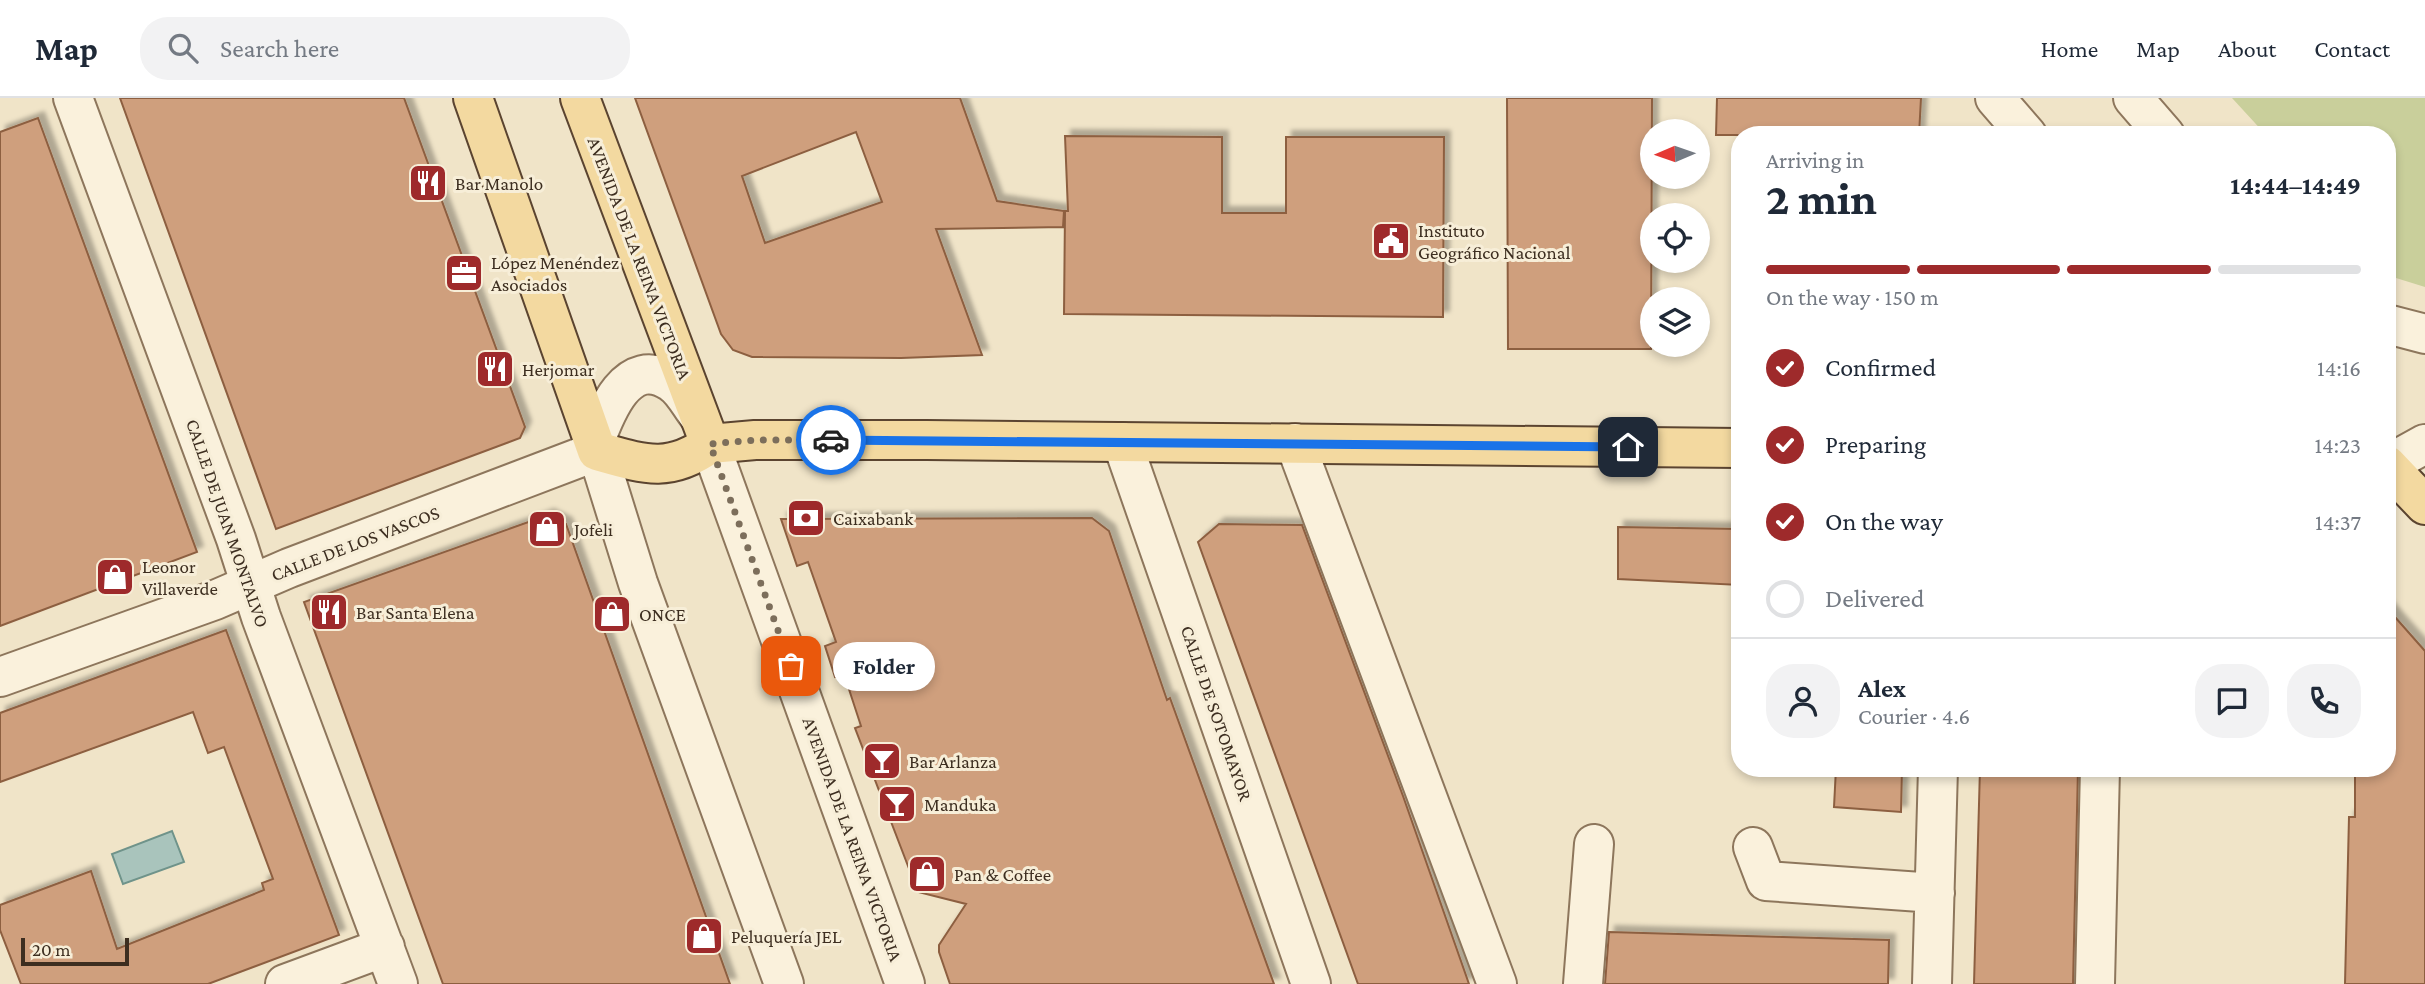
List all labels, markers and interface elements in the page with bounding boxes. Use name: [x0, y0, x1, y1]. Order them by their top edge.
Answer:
search box: [140, 17, 630, 80]
icon: search: [164, 29, 202, 67]
text: Map: [35, 30, 98, 67]
text: Search here: [220, 34, 339, 63]
text: Home: [2041, 35, 2098, 62]
text: Map: [2136, 35, 2180, 62]
text: About: [2218, 35, 2276, 62]
text: Contact: [2314, 35, 2390, 62]
north arrow: [1640, 119, 1710, 189]
map controls: [1640, 119, 1710, 357]
street label: AVENIDA DE LA REINA VICTORIA: [583, 134, 696, 383]
text: Arriving in: [1766, 147, 1864, 173]
restaurant icon: Bar Manolo: [407, 162, 449, 204]
text: 14:44–14:49: [2230, 171, 2361, 200]
place label: Bar Manolo: [455, 173, 543, 194]
text: 2 min: [1766, 173, 1877, 224]
button: locate: [1640, 203, 1710, 273]
public building icon: Instituto Geográfico Nacional: [1370, 220, 1412, 262]
place label: Instituto Geográfico Nacional: [1418, 220, 1571, 263]
office icon: López Menéndez Asociados: [443, 252, 485, 294]
place label: López Menéndez Asociados: [491, 252, 619, 295]
text: On the way · 150 m: [1766, 284, 1939, 310]
button: layers: [1640, 287, 1710, 357]
restaurant icon: Herjomar: [474, 348, 516, 390]
icon: check: [1766, 349, 1804, 387]
text: Confirmed: [1825, 353, 1936, 382]
text: 14:16: [2317, 355, 2361, 381]
place label: Herjomar: [522, 359, 595, 381]
courier: [796, 405, 866, 475]
street label: CALLE DE JUAN MONTALVO: [182, 416, 273, 630]
pin: [1598, 417, 1658, 477]
icon: car: [812, 421, 850, 459]
icon: check: [1766, 426, 1804, 464]
icon: home: [1609, 428, 1647, 466]
text: Preparing: [1825, 430, 1926, 459]
text: 14:23: [2314, 432, 2361, 458]
bank icon: Caixabank: [785, 497, 827, 539]
street label: CALLE DE LOS VASCOS: [268, 502, 442, 585]
icon: check: [1766, 503, 1804, 541]
text: On the way: [1825, 507, 1943, 536]
shop icon: Jofeli: [526, 508, 568, 550]
place label: Caixabank: [833, 508, 914, 529]
text: 14:37: [2315, 509, 2361, 535]
place label: Jofeli: [572, 519, 613, 540]
shop icon: Leonor Villaverde: [94, 556, 136, 598]
place label: Leonor Villaverde: [142, 556, 218, 599]
text: Delivered: [1825, 584, 1924, 613]
restaurant icon: Bar Santa Elena: [308, 591, 350, 633]
shop icon: ONCE: [591, 593, 633, 635]
place label: Bar Santa Elena: [356, 602, 475, 623]
place label: ONCE: [639, 604, 686, 625]
street label: CALLE DE SOTOMAYOR: [1177, 623, 1257, 804]
pin: [761, 636, 821, 696]
callout: Folder: [833, 642, 934, 690]
icon: bag: [772, 647, 810, 685]
text: Folder: [853, 653, 915, 679]
button: person: [1766, 664, 1840, 738]
button: chat: [2195, 664, 2269, 738]
button: phone: [2287, 664, 2361, 738]
text: Alex: [1858, 674, 1906, 703]
text: Courier · 4.6: [1858, 703, 1970, 729]
street label: AVENIDA DE LA REINA VICTORIA: [798, 714, 907, 964]
bar icon: Bar Arlanza: [861, 740, 903, 782]
place label: Bar Arlanza: [909, 751, 997, 772]
bar icon: Manduka: [876, 783, 918, 825]
place label: Manduka: [924, 794, 997, 815]
shop icon: Pan & Coffee: [906, 853, 948, 895]
place label: Pan & Coffee: [954, 864, 1051, 885]
shop icon: Peluquería JEL: [683, 915, 725, 957]
place label: Peluquería JEL: [731, 926, 842, 947]
scale bar: [21, 935, 130, 967]
text: 20 m: [32, 939, 71, 960]

